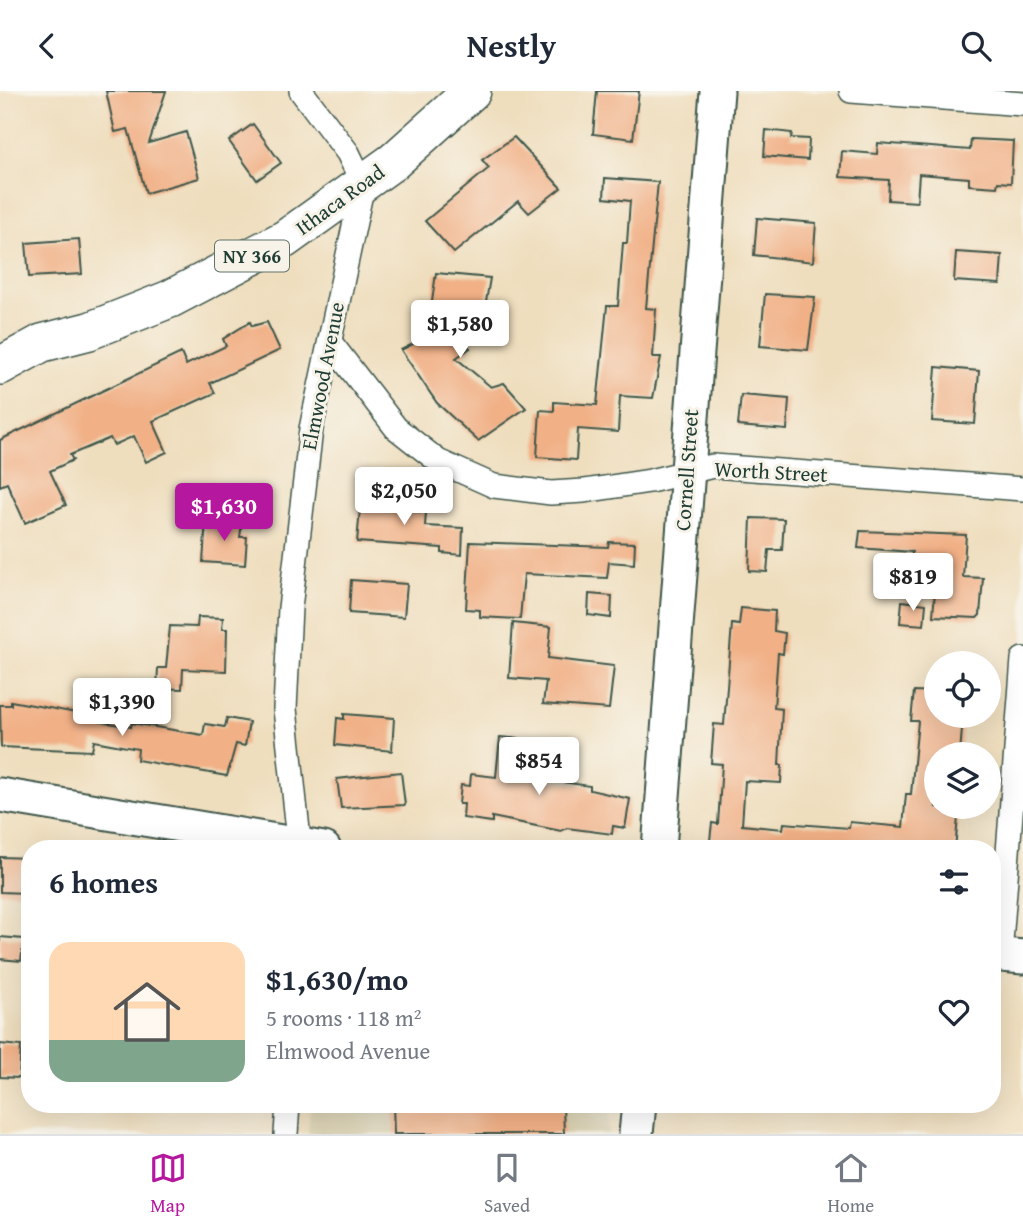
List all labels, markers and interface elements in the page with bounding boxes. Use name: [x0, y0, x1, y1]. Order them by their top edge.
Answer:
text: Nestly: [467, 22, 556, 69]
icon: back: [28, 27, 66, 65]
icon: search: [957, 27, 995, 65]
street label: Ithaca Road: [289, 156, 391, 243]
road number: NY 366: [215, 241, 289, 272]
street label: Elmwood Avenue: [293, 299, 352, 453]
pin: $1,580: [403, 301, 517, 360]
text: $1,580: [427, 306, 493, 339]
street label: Cornell Street: [667, 407, 706, 532]
street label: Worth Street: [714, 453, 829, 490]
pin: $2,050: [347, 467, 461, 527]
text: $2,050: [371, 473, 437, 506]
pin: $1,630: [167, 483, 281, 543]
text: $1,630: [191, 489, 257, 522]
pin: $819: [872, 553, 954, 613]
text: $819: [889, 559, 937, 592]
map controls: [924, 651, 1001, 819]
button: locate: [924, 651, 1001, 728]
pin: $1,390: [65, 679, 179, 738]
text: $1,390: [89, 684, 155, 717]
pin: $854: [498, 737, 580, 797]
button: layers: [924, 742, 1001, 819]
text: $854: [515, 743, 563, 776]
text: 6 homes: [49, 860, 158, 904]
icon: filters: [935, 863, 973, 901]
text: $1,630/mo: [266, 957, 408, 1001]
icon: home: [105, 970, 189, 1054]
icon: heart: [935, 993, 973, 1031]
text: 5 rooms · 118 m²: [266, 1001, 421, 1034]
text: Elmwood Avenue: [266, 1034, 430, 1067]
tab: Map: [149, 1149, 187, 1219]
tab: Saved: [484, 1149, 530, 1219]
tab: Home: [828, 1149, 874, 1219]

